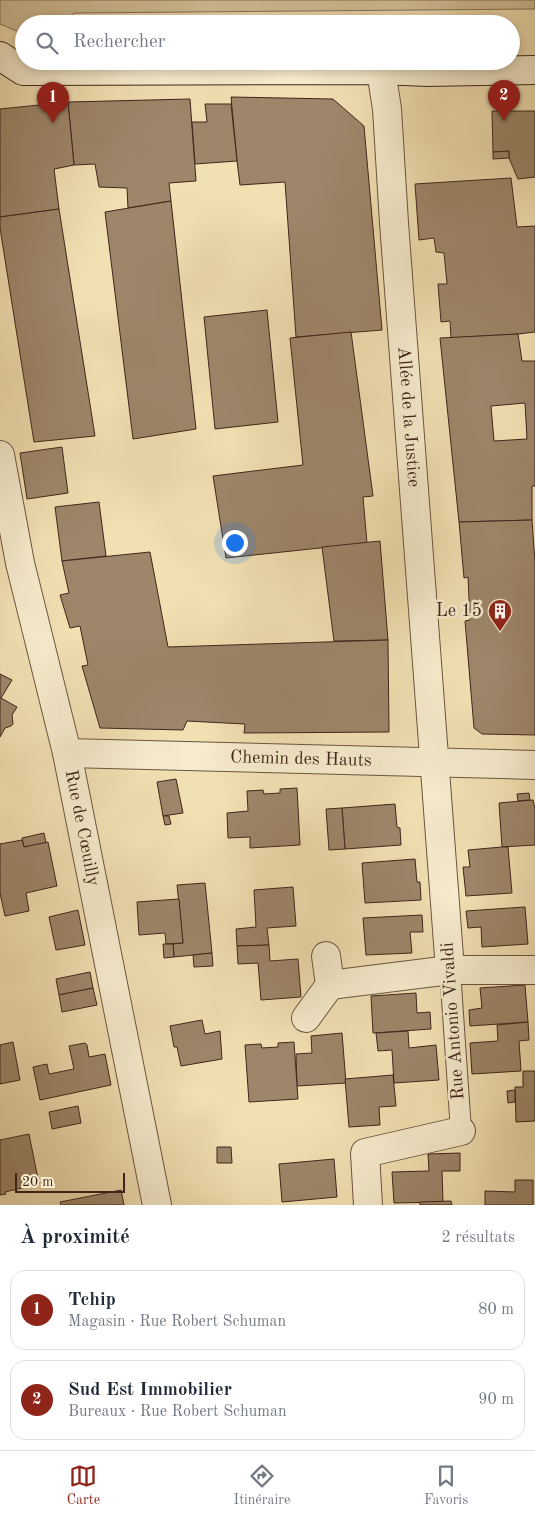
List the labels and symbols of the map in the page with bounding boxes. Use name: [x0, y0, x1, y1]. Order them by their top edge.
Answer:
pin: 2: [488, 80, 520, 121]
pin: 1: [37, 82, 69, 123]
street label: Allée de la Justice: [394, 346, 423, 488]
your location: [222, 530, 248, 556]
building icon: Le 15: [487, 598, 513, 632]
place label: Le 15: [436, 602, 482, 620]
street label: Chemin des Hauts: [230, 748, 372, 770]
street label: Rue de Cœuilly: [62, 768, 102, 888]
street label: Rue Antonio Vivaldi: [439, 941, 467, 1100]
scale bar: [15, 1170, 125, 1193]

